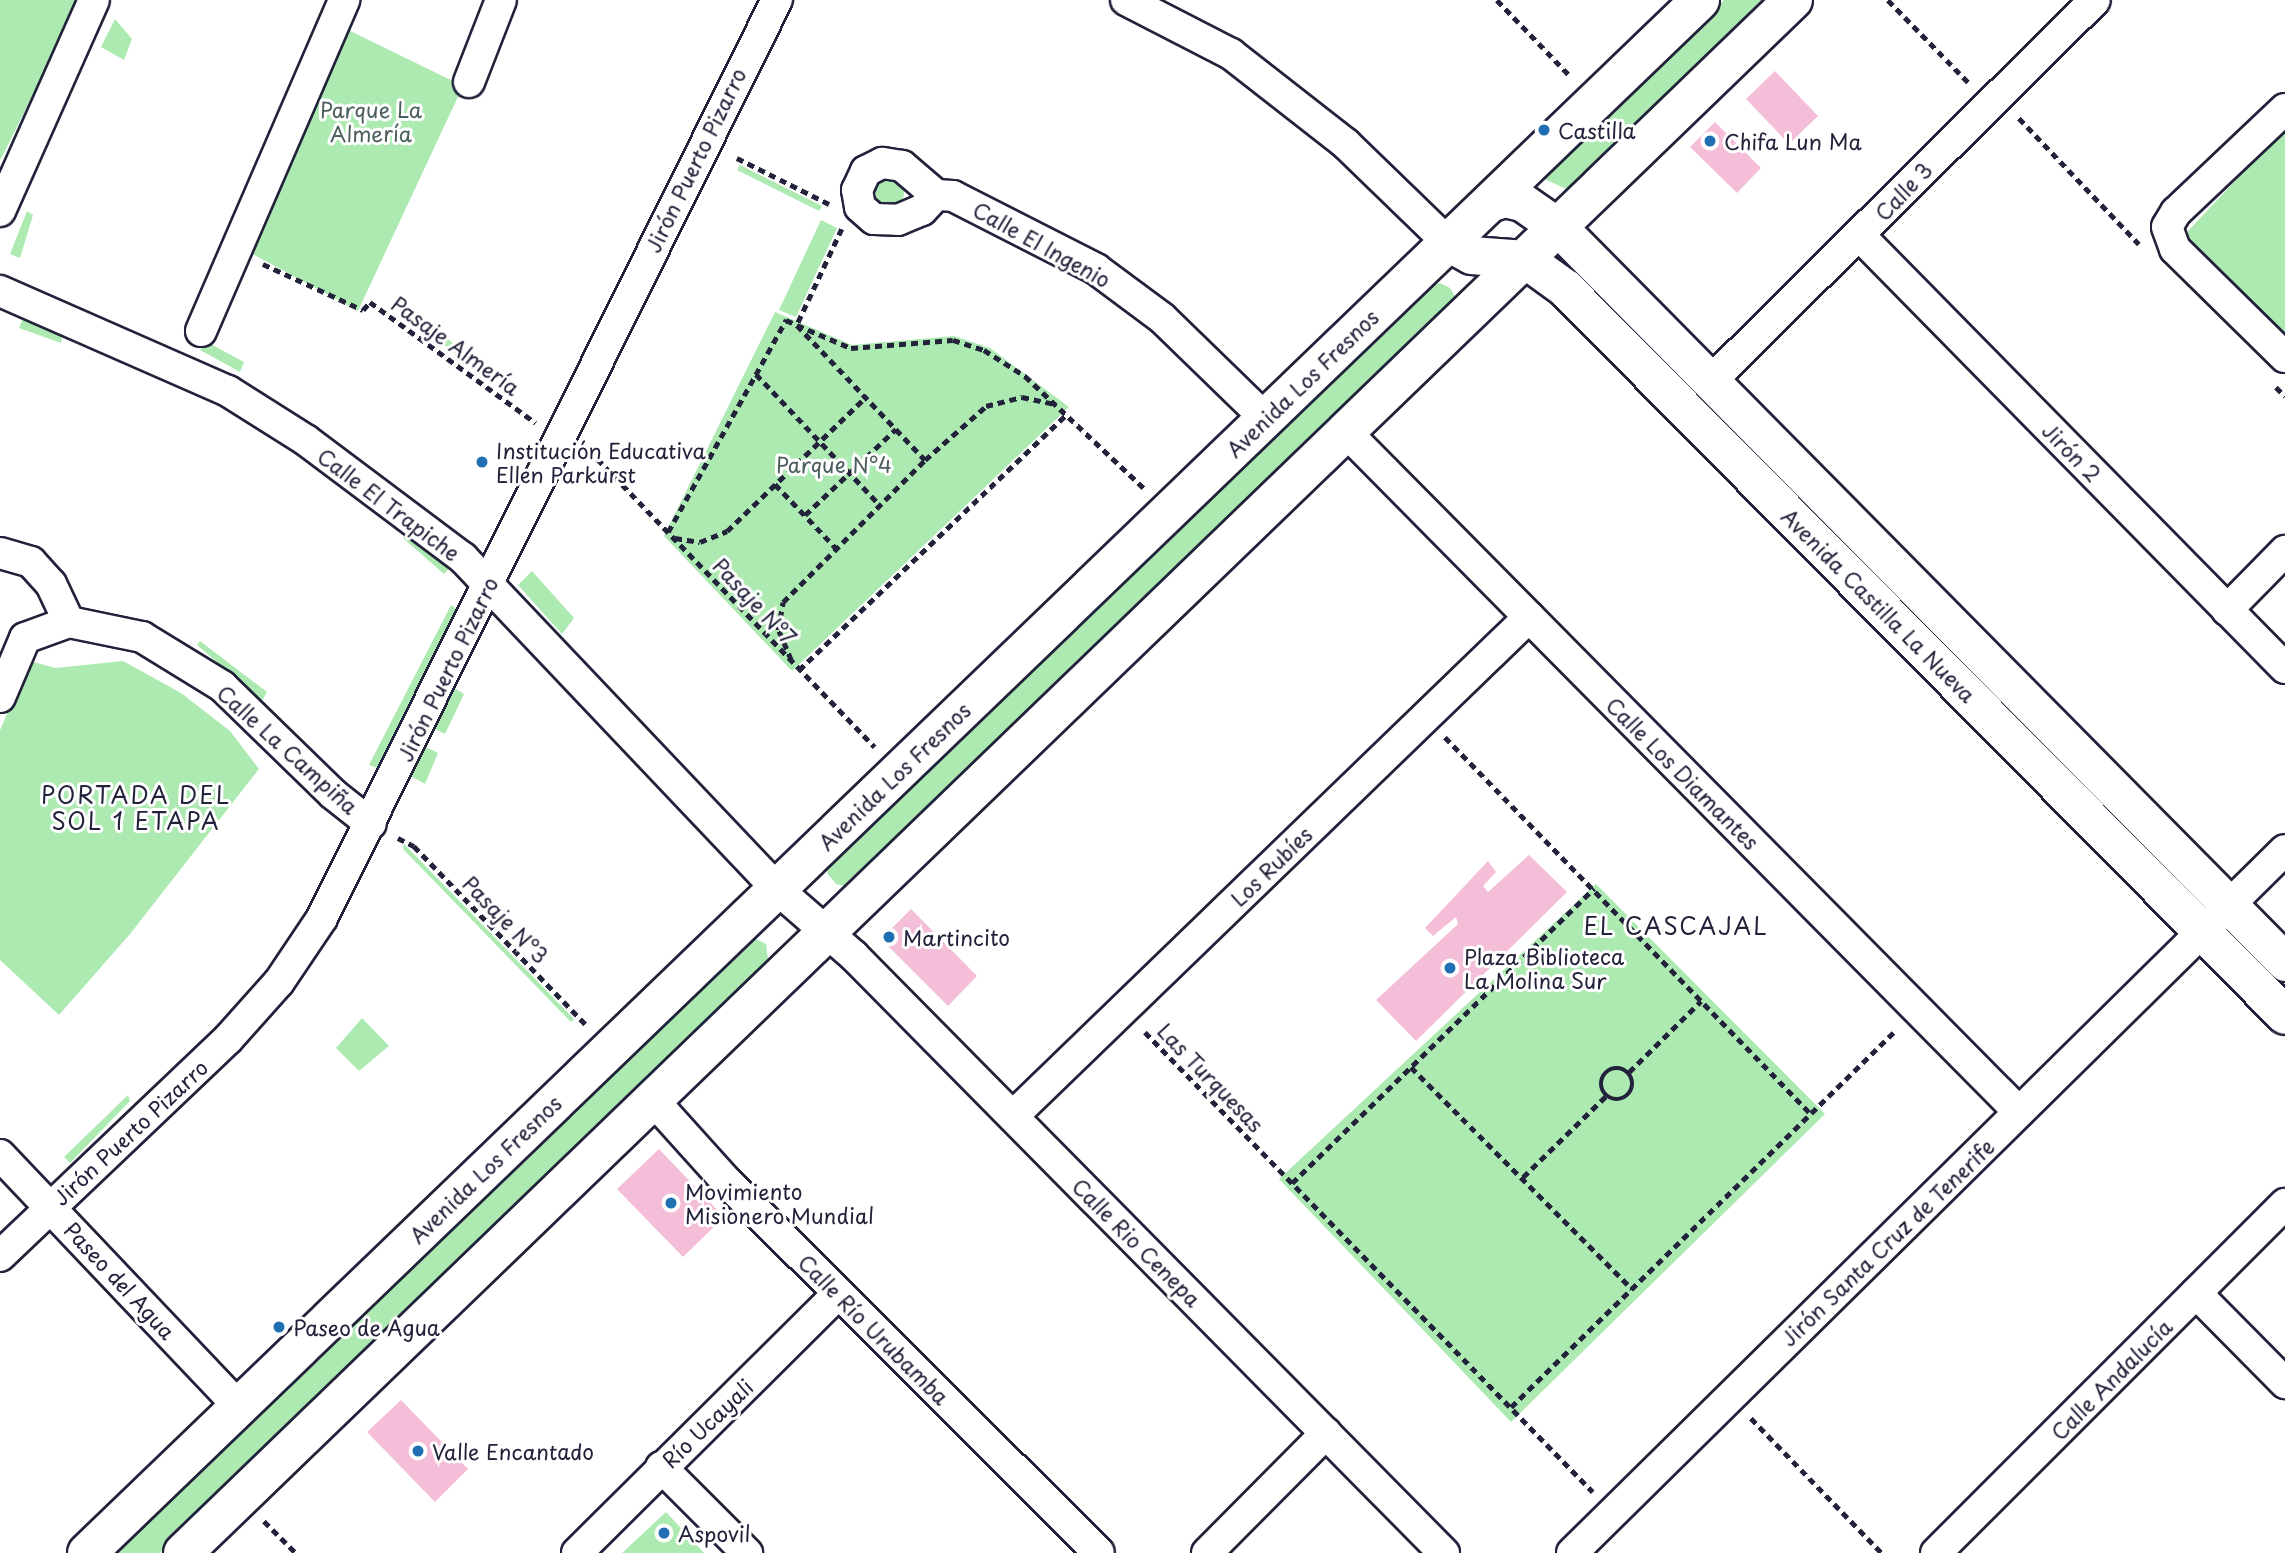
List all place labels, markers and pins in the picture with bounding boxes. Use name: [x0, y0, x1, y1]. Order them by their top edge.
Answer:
place label: Castilla: [1558, 117, 1636, 143]
marker: Castilla: [1536, 122, 1552, 138]
place label: Chifa Lun Ma: [1724, 128, 1862, 154]
marker: Chifa Lun Ma: [1702, 133, 1718, 149]
place label: Institución Educativa Ellen Parkurst: [496, 437, 706, 487]
marker: Institución Educativa Ellen Parkurst: [474, 454, 490, 470]
place label: Martincito: [903, 924, 1010, 950]
marker: Martincito: [881, 929, 897, 945]
place label: Plaza Biblioteca La Molina Sur: [1464, 943, 1624, 993]
marker: Plaza Biblioteca La Molina Sur: [1442, 960, 1458, 976]
place label: Movimiento Misionero Mundial: [685, 1178, 874, 1228]
marker: Movimiento Misionero Mundial: [663, 1195, 679, 1211]
place label: Paseo de Agua: [293, 1314, 440, 1340]
marker: Paseo de Agua: [271, 1319, 287, 1335]
place label: Valle Encantado: [432, 1438, 595, 1464]
marker: Valle Encantado: [410, 1443, 426, 1459]
place label: Aspovil: [678, 1520, 751, 1546]
marker: Aspovil: [656, 1525, 672, 1541]

